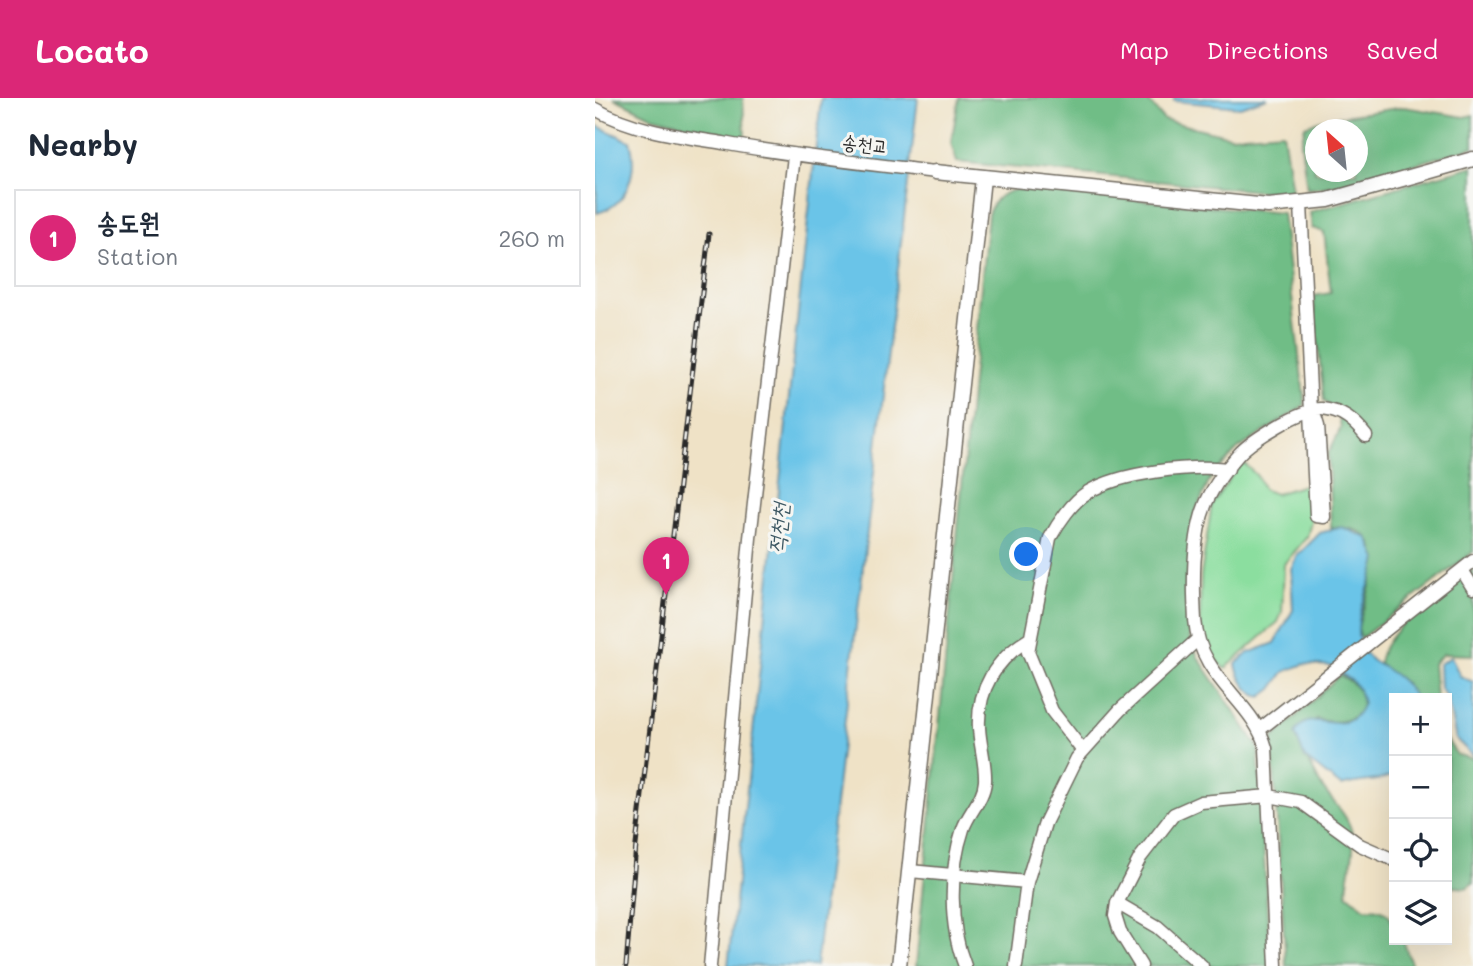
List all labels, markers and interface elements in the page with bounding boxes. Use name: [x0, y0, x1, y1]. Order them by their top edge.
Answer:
text: Locato: [35, 28, 149, 71]
text: Map: [1120, 34, 1169, 65]
text: Directions: [1207, 34, 1329, 65]
text: Saved: [1367, 34, 1438, 65]
north arrow: [1305, 119, 1368, 182]
text: Nearby: [28, 124, 138, 164]
street label: 송천교: [841, 129, 889, 158]
text: 송도원: [97, 205, 160, 239]
text: 1: [48, 223, 58, 253]
text: 260 m: [498, 223, 565, 253]
text: Station: [97, 241, 178, 271]
water label: 적천천: [762, 499, 793, 554]
pin: 1: [643, 537, 689, 595]
your location: [1009, 537, 1043, 571]
map controls: [1389, 693, 1452, 945]
button: +: [1389, 693, 1452, 756]
button: −: [1389, 756, 1452, 819]
button: locate: [1389, 819, 1452, 882]
button: layers: [1389, 882, 1452, 945]

